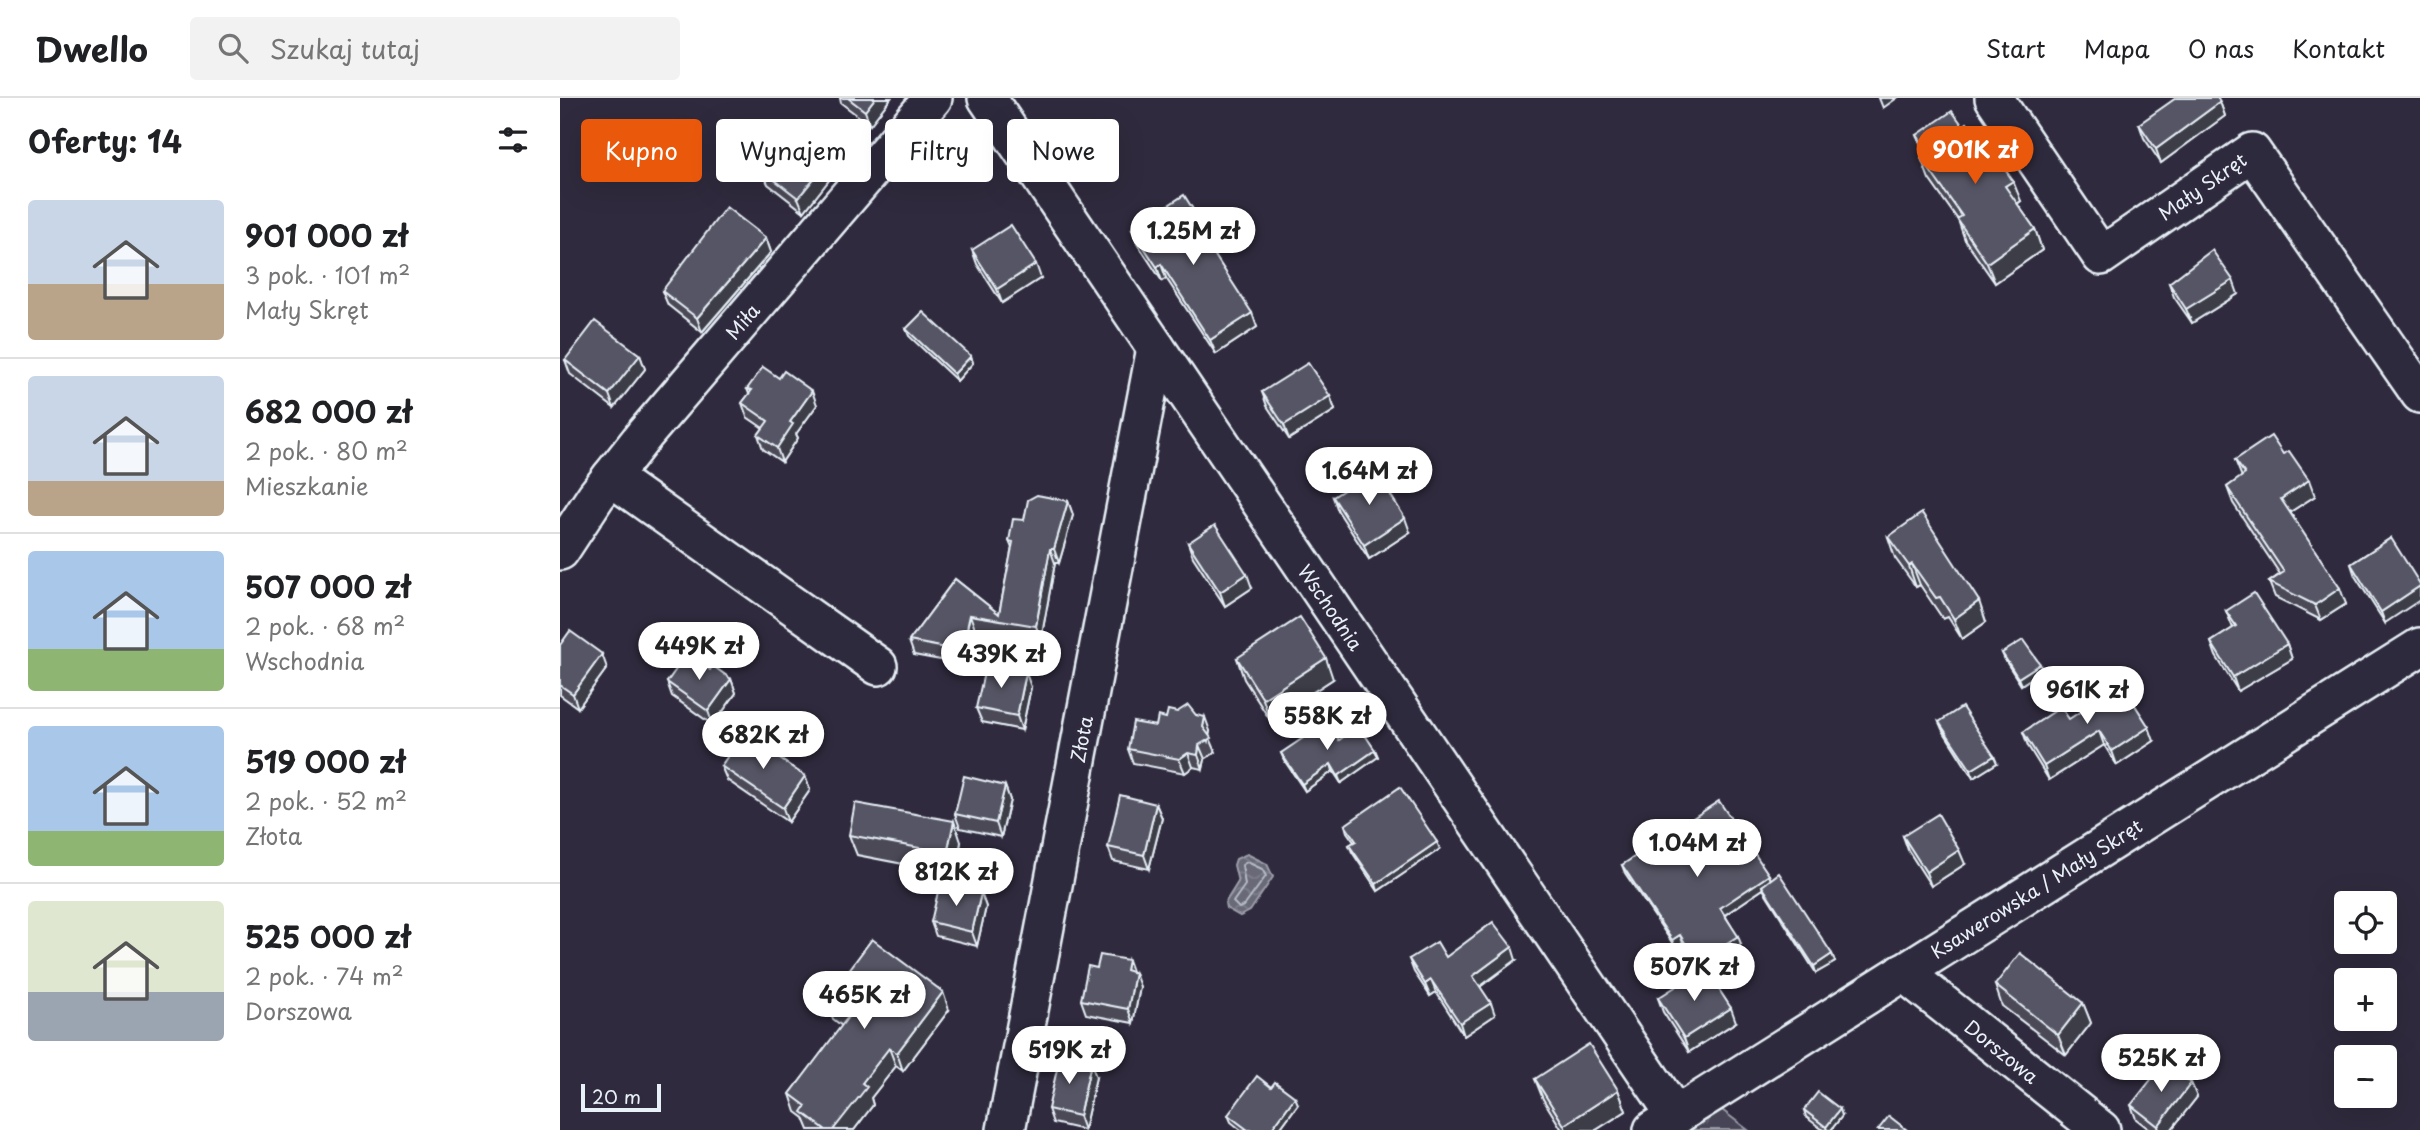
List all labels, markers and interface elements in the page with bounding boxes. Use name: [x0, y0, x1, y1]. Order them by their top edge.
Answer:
search box: [190, 17, 680, 80]
text: Dwello: [35, 23, 148, 73]
icon: search: [214, 29, 252, 67]
text: Szukaj tutaj: [270, 29, 420, 68]
text: Start: [1986, 30, 2046, 66]
text: Mapa: [2084, 30, 2150, 66]
text: O nas: [2188, 30, 2254, 66]
text: Kontakt: [2292, 30, 2385, 66]
text: Oferty: 14: [28, 118, 182, 163]
chip: Kupno: [581, 119, 702, 182]
chip: Wynajem: [716, 119, 871, 182]
chip: Filtry: [885, 119, 993, 182]
chip: Nowe: [1007, 119, 1119, 182]
icon: filters: [494, 121, 532, 159]
pin: 901K zł: [1910, 126, 2040, 186]
text: 901K zł: [1933, 131, 2017, 166]
street label: Mały Skręt: [2152, 145, 2252, 227]
pin: 1.25M zł: [1121, 208, 1265, 267]
text: 901 000 zł: [245, 212, 408, 257]
text: 1.25M zł: [1146, 212, 1240, 247]
icon: home: [84, 228, 168, 312]
text: 3 pok. · 101 m²: [245, 257, 410, 292]
text: Mały Skręt: [245, 292, 369, 327]
street label: Miła: [718, 297, 766, 345]
text: 682 000 zł: [245, 388, 412, 433]
icon: home: [84, 404, 168, 488]
text: 2 pok. · 80 m²: [245, 433, 408, 468]
pin: 1.64M zł: [1297, 448, 1441, 507]
text: 1.64M zł: [1321, 452, 1417, 487]
text: Mieszkanie: [245, 468, 369, 503]
street label: Wschodnia: [1292, 558, 1370, 656]
text: 507 000 zł: [245, 563, 410, 608]
icon: home: [84, 579, 168, 663]
text: 2 pok. · 68 m²: [245, 608, 405, 643]
pin: 449K zł: [634, 622, 764, 682]
text: 449K zł: [654, 627, 744, 662]
pin: 439K zł: [936, 630, 1066, 690]
text: 439K zł: [957, 635, 1045, 670]
text: Wschodnia: [245, 643, 364, 678]
pin: 961K zł: [2022, 666, 2152, 726]
text: 961K zł: [2046, 671, 2128, 706]
pin: 558K zł: [1262, 692, 1392, 752]
text: 558K zł: [1284, 697, 1370, 732]
pin: 682K zł: [698, 712, 828, 771]
street label: Złota: [1063, 713, 1099, 765]
text: 682K zł: [718, 716, 808, 751]
text: 519 000 zł: [245, 738, 405, 783]
icon: home: [84, 754, 168, 838]
text: 2 pok. · 52 m²: [245, 783, 407, 818]
street label: Ksawerowska / Mały Skręt: [1925, 811, 2147, 965]
text: Złota: [245, 818, 302, 853]
pin: 1.04M zł: [1625, 820, 1769, 879]
text: 1.04M zł: [1648, 824, 1746, 859]
pin: 812K zł: [891, 848, 1021, 908]
text: 812K zł: [915, 853, 997, 888]
map controls: [2334, 891, 2397, 1108]
button: locate: [2334, 891, 2397, 954]
text: 525 000 zł: [245, 913, 410, 958]
icon: home: [84, 929, 168, 1013]
pin: 507K zł: [1629, 944, 1759, 1003]
text: 507K zł: [1650, 948, 1738, 983]
text: 2 pok. · 74 m²: [245, 958, 404, 993]
button: +: [2334, 968, 2397, 1031]
pin: 465K zł: [799, 972, 929, 1031]
text: 465K zł: [819, 976, 909, 1011]
text: Dorszowa: [245, 993, 352, 1028]
street label: Dorszowa: [1959, 1012, 2045, 1090]
pin: 519K zł: [1004, 1026, 1134, 1086]
text: 519K zł: [1028, 1031, 1110, 1066]
pin: 525K zł: [2096, 1034, 2226, 1094]
text: 525K zł: [2117, 1039, 2205, 1074]
button: −: [2334, 1045, 2397, 1108]
scale bar: [581, 1081, 662, 1113]
text: 20 m: [592, 1082, 641, 1110]

